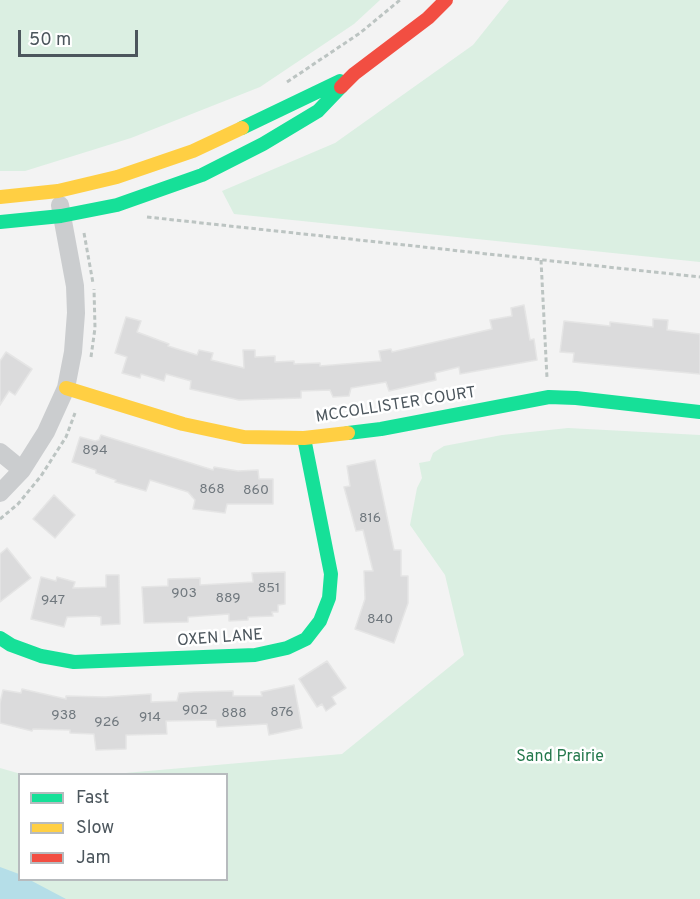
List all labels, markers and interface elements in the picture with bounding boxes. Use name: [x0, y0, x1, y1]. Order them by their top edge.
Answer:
scale bar: [21, 18, 141, 56]
text: 50 m: [29, 29, 71, 52]
street label: MCCOLLISTER COURT: [315, 384, 477, 428]
house number: 894: [82, 443, 108, 459]
house number: 868: [199, 482, 225, 498]
house number: 860: [243, 483, 269, 499]
house number: 816: [359, 511, 381, 527]
house number: 851: [258, 581, 280, 597]
house number: 903: [171, 586, 197, 602]
house number: 889: [215, 591, 241, 607]
house number: 947: [41, 593, 65, 609]
house number: 840: [367, 612, 393, 628]
street label: OXEN LANE: [177, 626, 263, 652]
house number: 902: [182, 703, 208, 719]
house number: 876: [270, 705, 294, 721]
house number: 888: [221, 706, 247, 722]
house number: 938: [51, 708, 77, 724]
house number: 914: [139, 710, 161, 726]
house number: 926: [94, 715, 120, 731]
park label: Sand Prairie: [516, 748, 604, 768]
legend: [18, 773, 228, 881]
text: Fast: [76, 787, 109, 810]
text: Slow: [76, 817, 114, 840]
text: Jam: [76, 847, 111, 870]

